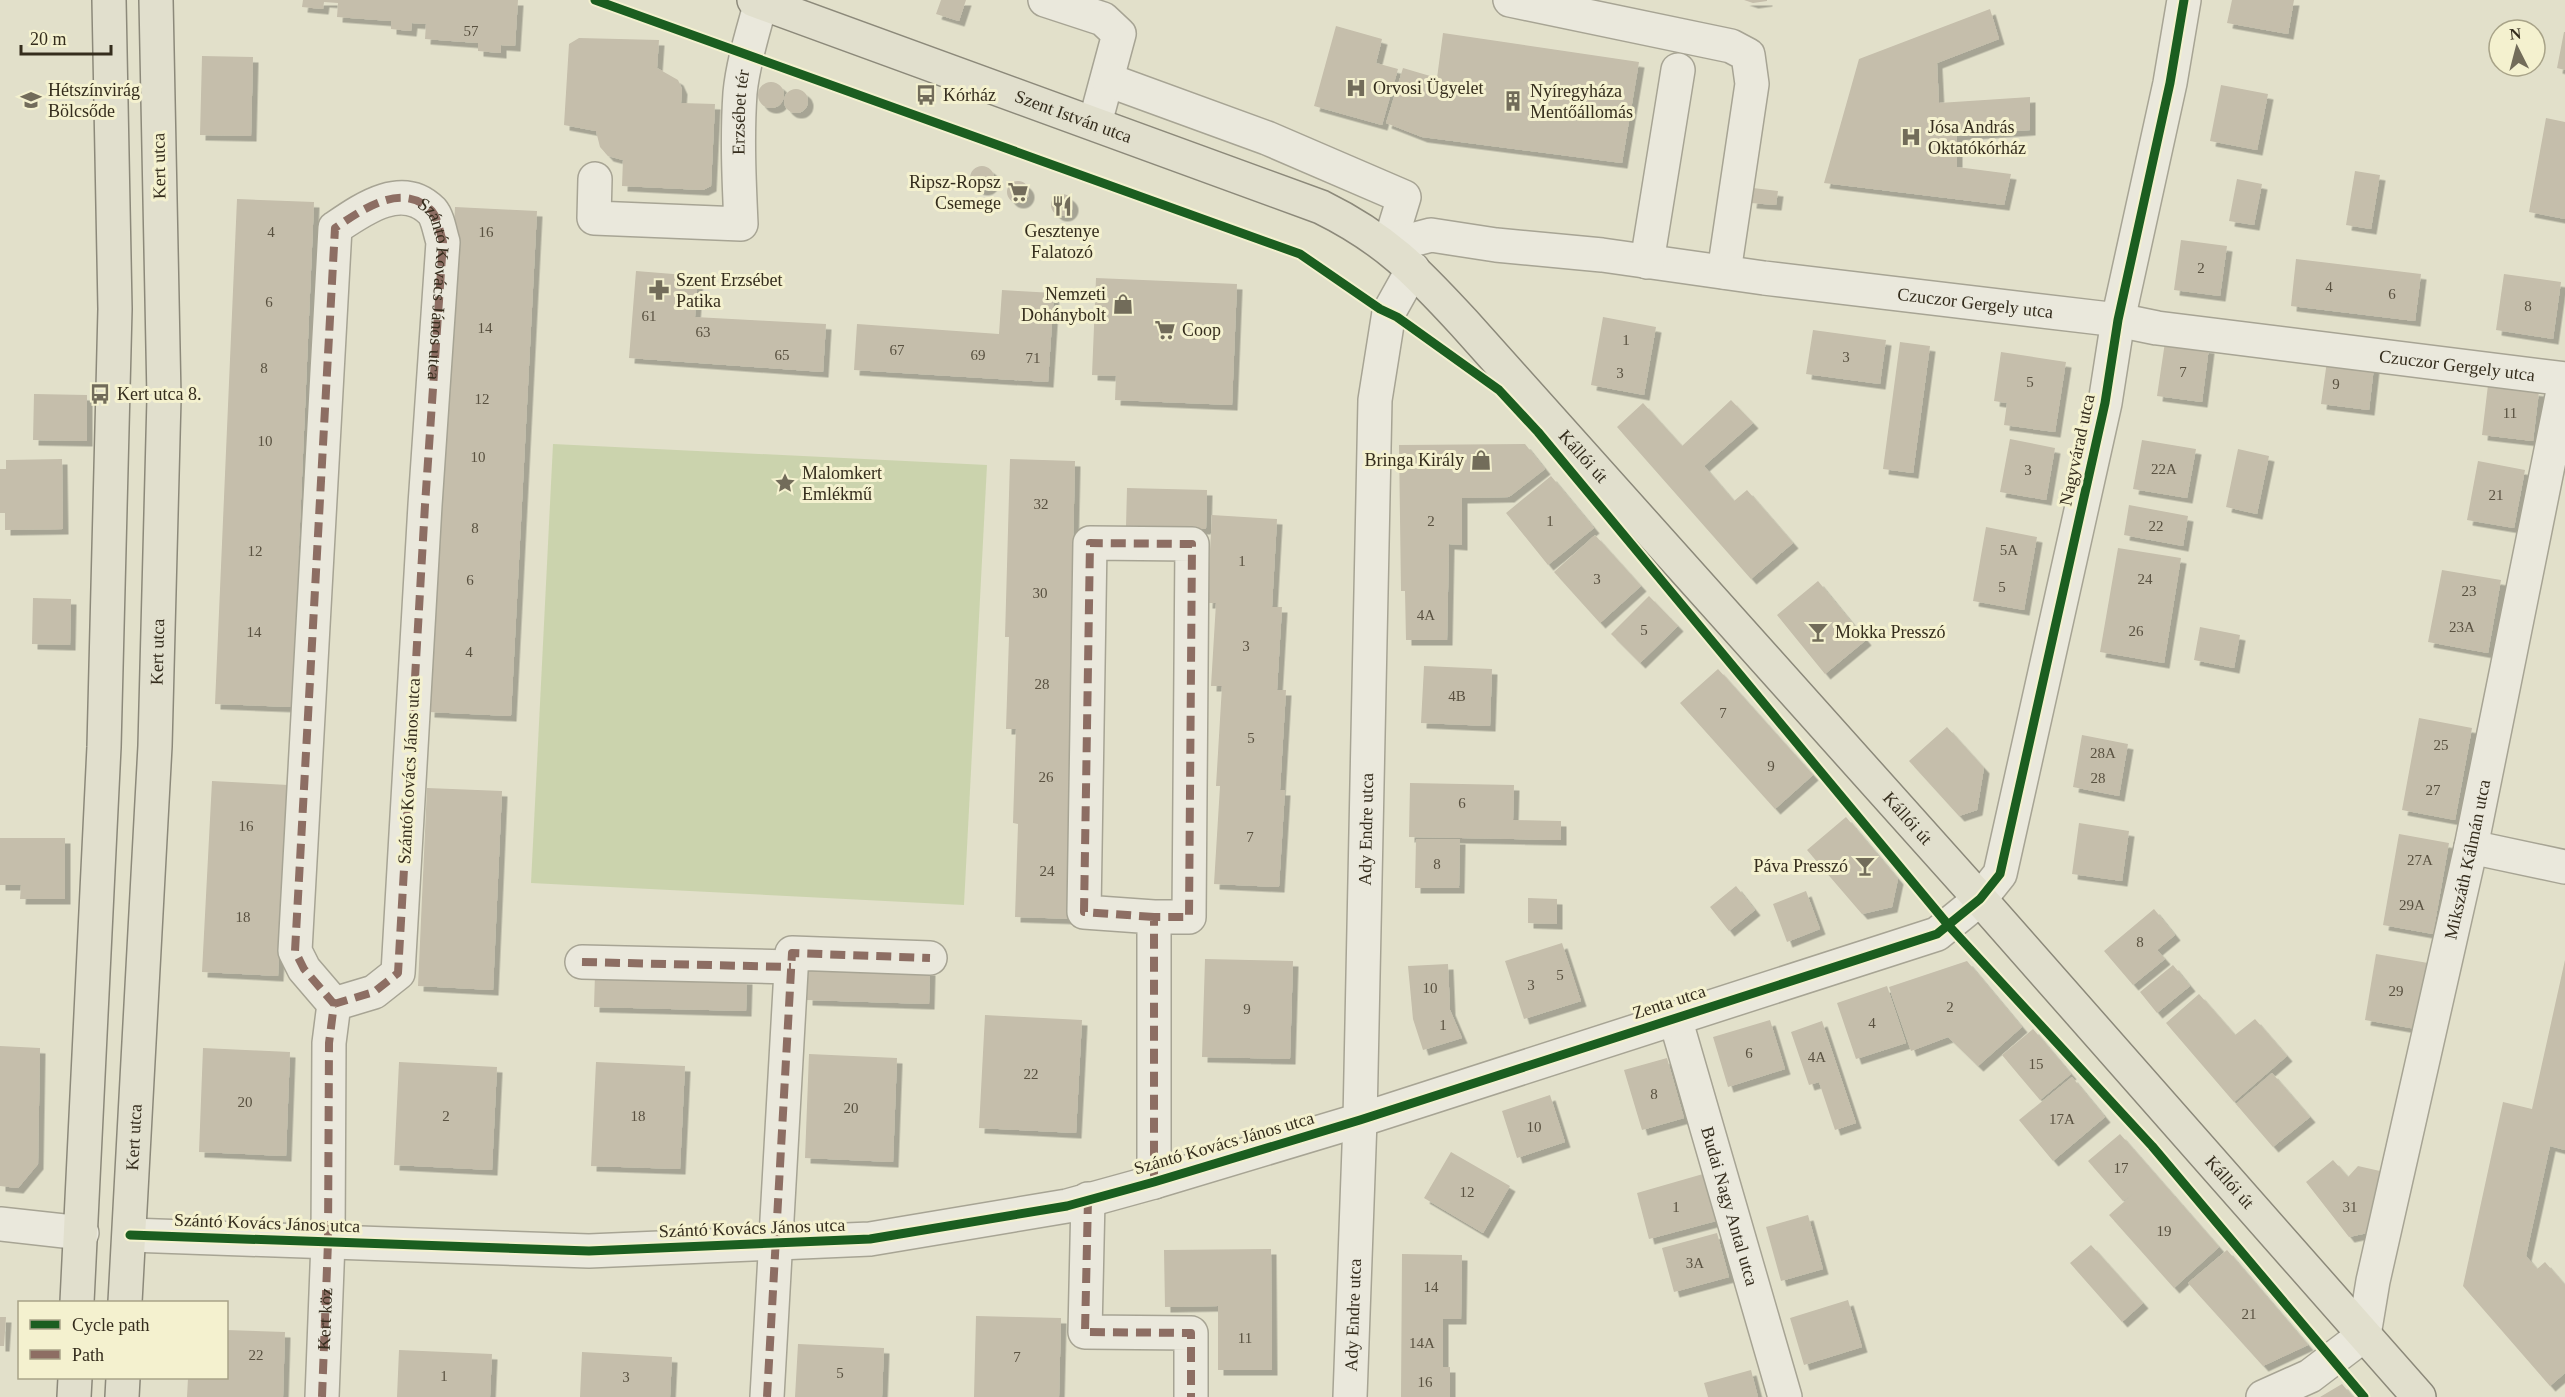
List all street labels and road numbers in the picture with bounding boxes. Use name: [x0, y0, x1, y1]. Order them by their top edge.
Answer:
street label: Erzsébet tér: [728, 68, 753, 155]
street label: Szent István utca: [1012, 86, 1135, 147]
street label: Kert utca: [148, 133, 170, 199]
street label: Szántó Kovács János utca: [414, 193, 453, 381]
street label: Czuczor Gergely utca: [1896, 284, 2054, 322]
street label: Czuczor Gergely utca: [2378, 346, 2536, 385]
street label: Nagyvárad utca: [2055, 392, 2099, 508]
street label: Kállói út: [1555, 426, 1612, 487]
street label: Kert utca: [147, 618, 168, 685]
street label: Szántó Kovács János utca: [394, 677, 424, 865]
street label: Ady Endre utca: [1355, 773, 1377, 886]
street label: Mikszáth Kálmán utca: [2440, 778, 2494, 941]
street label: Kállói út: [1879, 788, 1936, 849]
street label: Zenta utca: [1630, 981, 1708, 1023]
street label: Kert utca: [122, 1103, 146, 1171]
street label: Szántó Kovács János utca: [1132, 1108, 1316, 1178]
street label: Budai Nagy Antal utca: [1697, 1124, 1762, 1288]
street label: Kállói út: [2201, 1152, 2258, 1213]
street label: Szántó Kovács János utca: [173, 1210, 361, 1236]
street label: Szántó Kovács János utca: [658, 1215, 846, 1241]
street label: Ady Endre utca: [1341, 1258, 1365, 1372]
street label: Kert köz: [314, 1287, 336, 1351]

